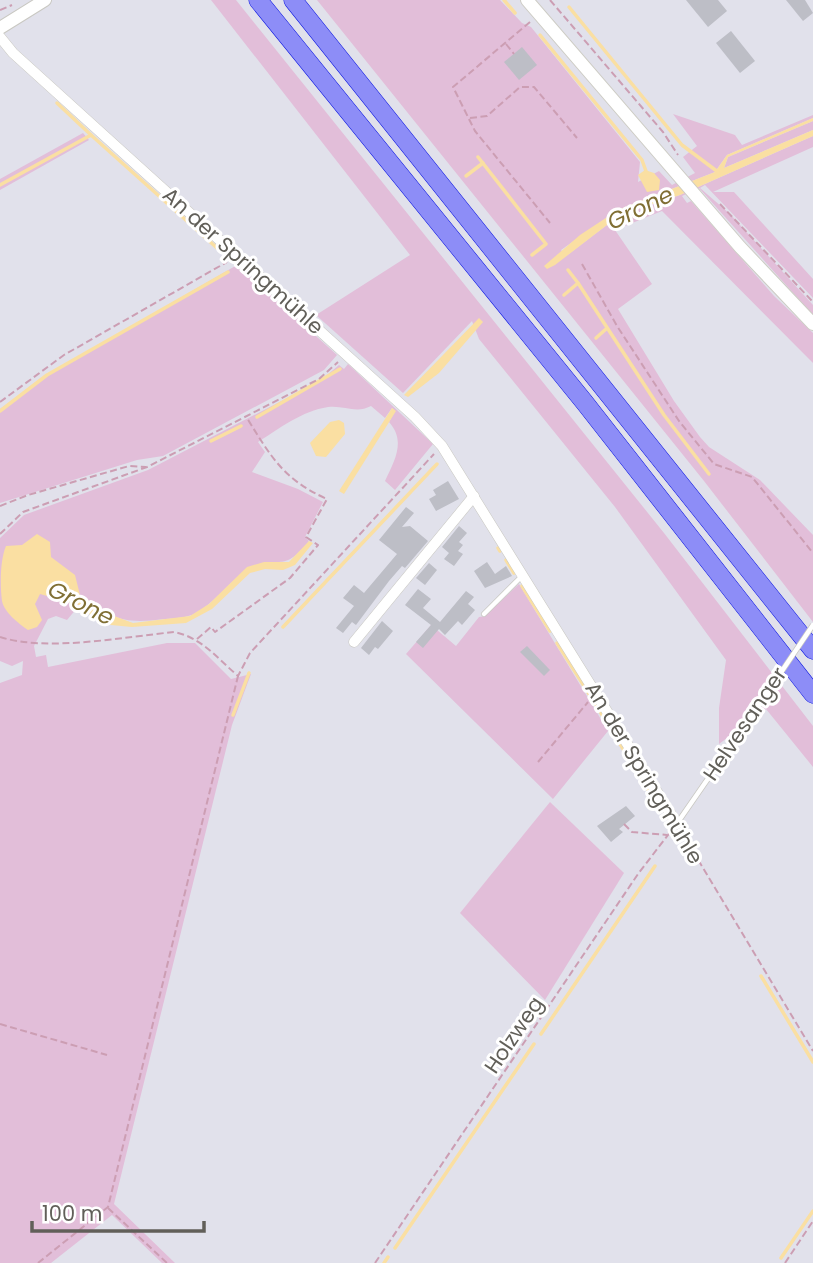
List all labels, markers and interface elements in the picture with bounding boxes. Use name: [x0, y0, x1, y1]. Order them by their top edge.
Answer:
water label: Grone: [601, 178, 679, 238]
street label: An der Springmühle: [156, 180, 330, 341]
water label: Grone: [42, 573, 120, 633]
street label: Helvesanger: [696, 661, 793, 786]
street label: An der Springmühle: [579, 676, 710, 869]
street label: Holzweg: [477, 990, 550, 1079]
scale bar: [32, 1190, 203, 1234]
text: 100 m: [42, 1199, 102, 1228]

